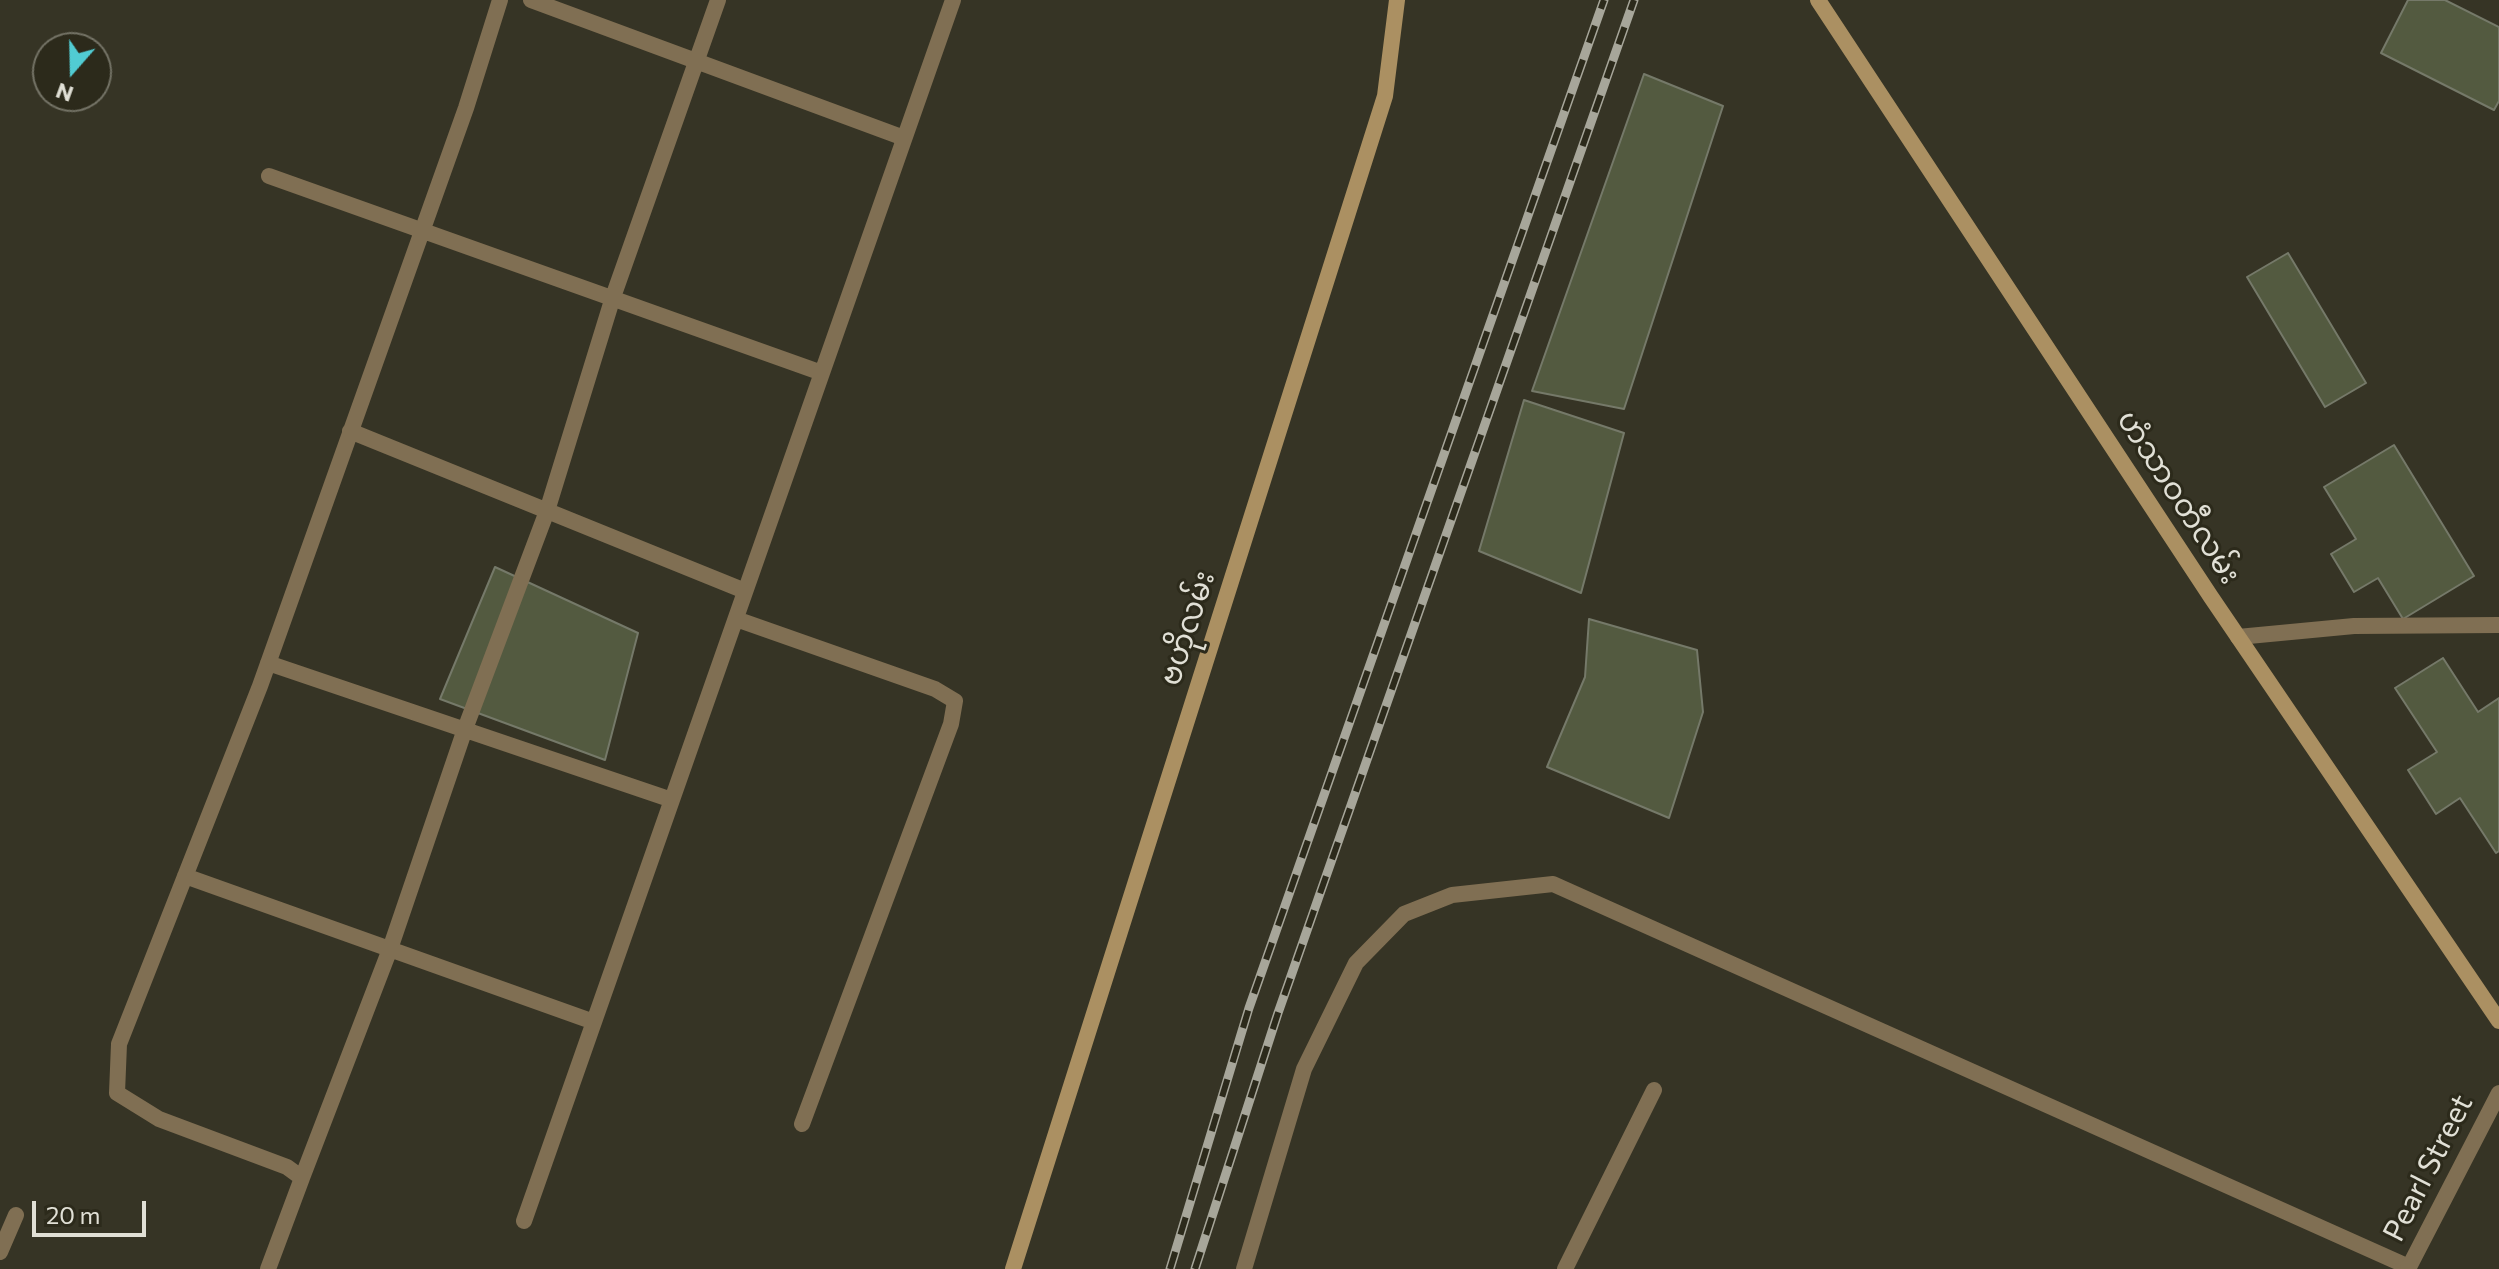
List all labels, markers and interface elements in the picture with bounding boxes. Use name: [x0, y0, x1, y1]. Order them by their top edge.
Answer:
north arrow: [32, 32, 112, 112]
text: N: [52, 78, 77, 109]
street label: ဟံသာဝတီလမ်း: [2110, 404, 2248, 590]
street label: ဗဟိုလမ်း: [1152, 566, 1222, 690]
street label: Pearl Street: [2376, 1089, 2480, 1247]
scale bar: [36, 1185, 150, 1235]
text: 20 m: [46, 1200, 100, 1229]

